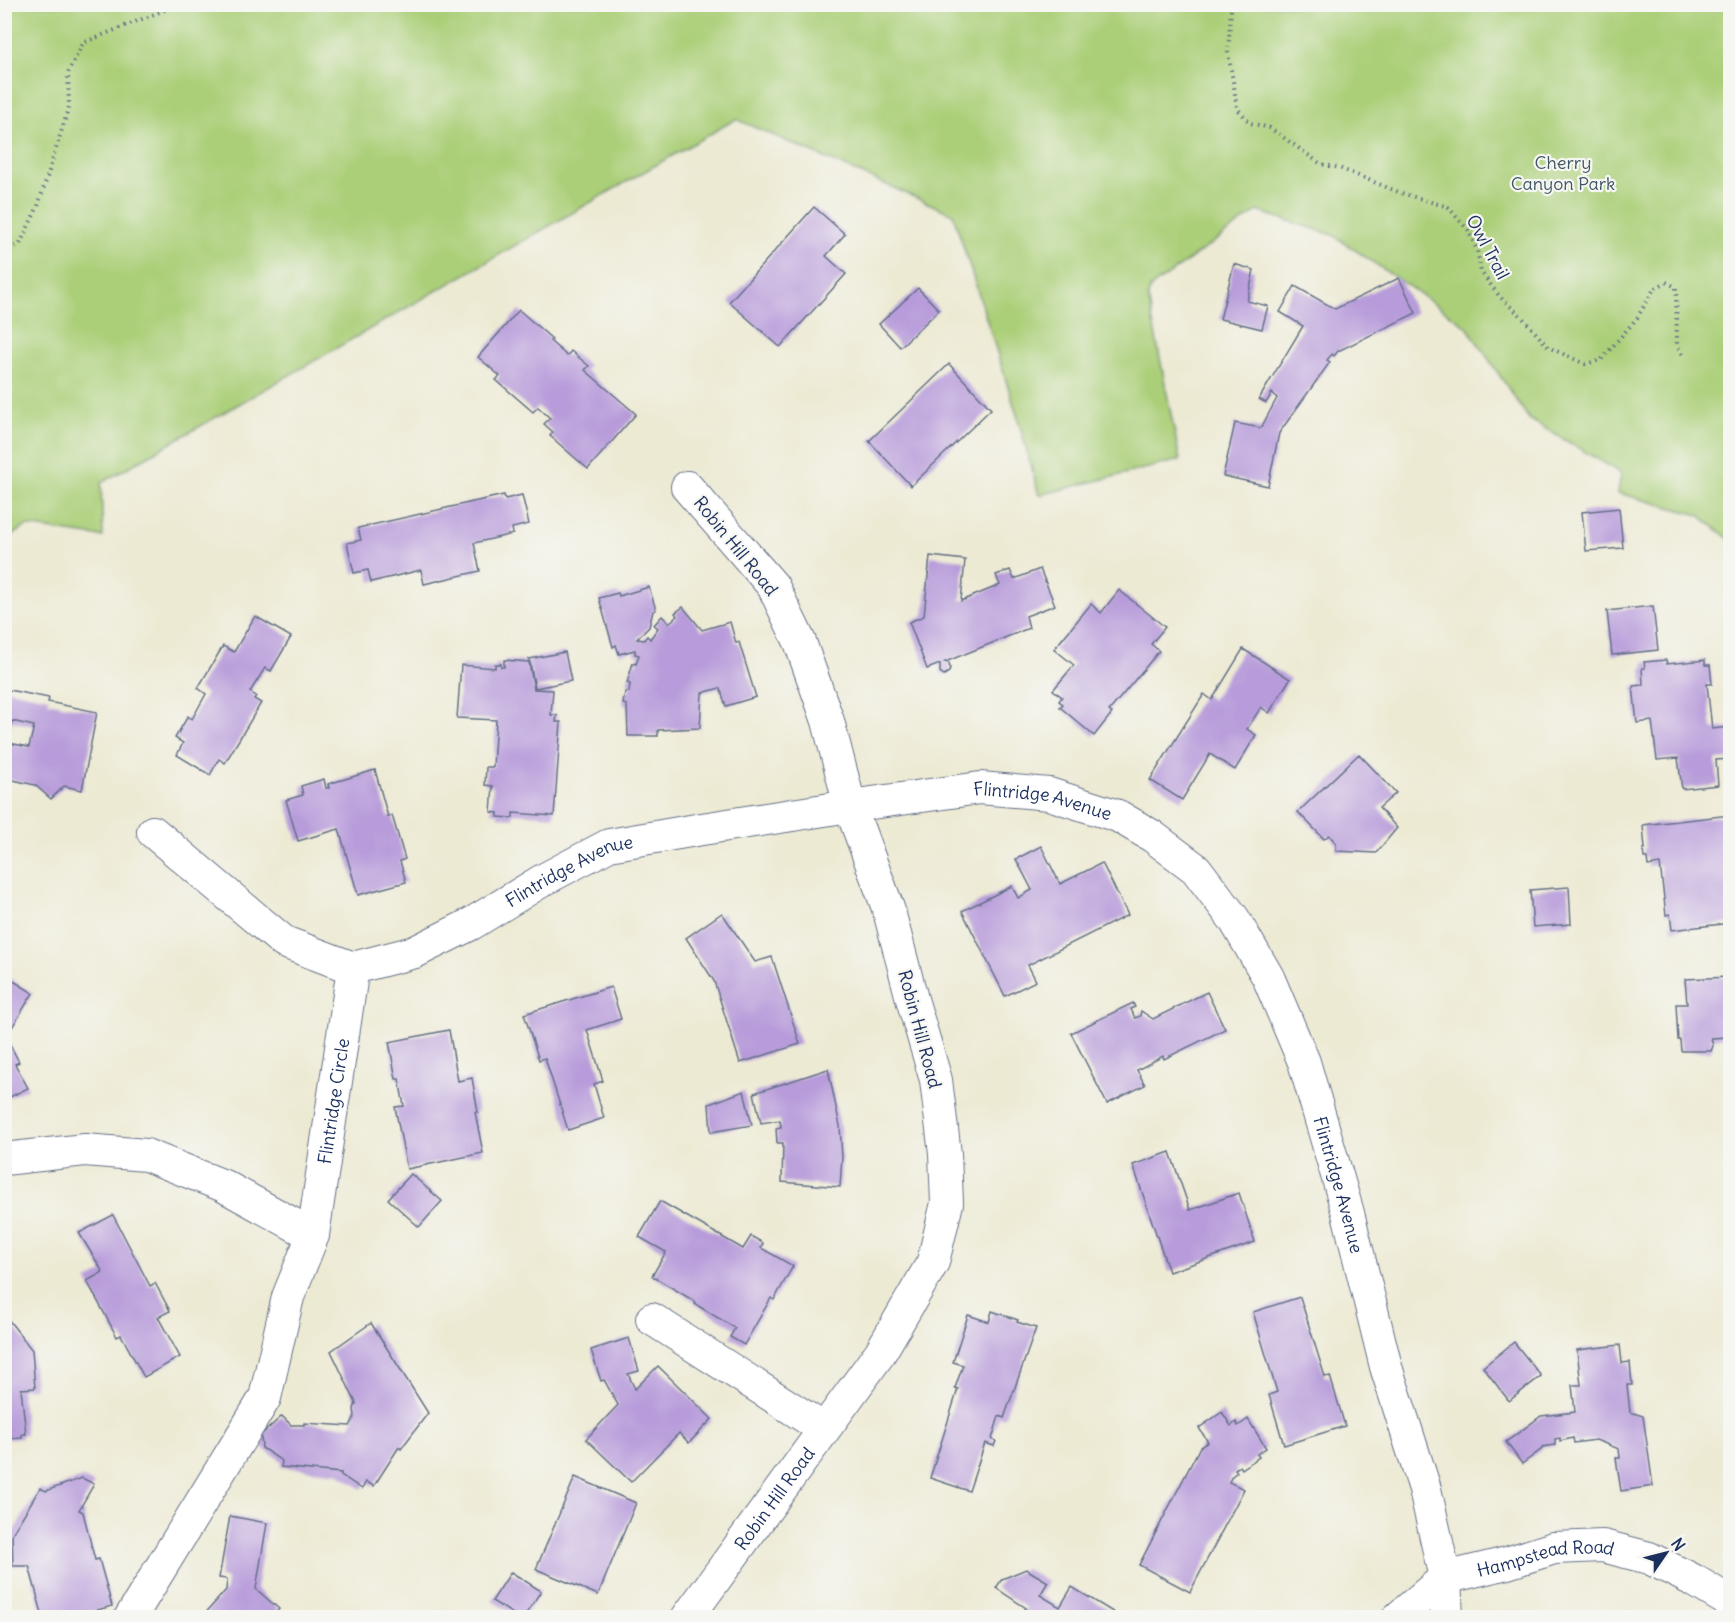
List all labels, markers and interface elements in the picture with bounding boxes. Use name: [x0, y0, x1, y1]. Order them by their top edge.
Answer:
park label: Cherry Canyon Park: [1511, 151, 1615, 195]
street label: Owl Trail: [1461, 211, 1515, 283]
street label: Robin Hill Road: [689, 492, 783, 601]
street label: Flintridge Avenue: [972, 776, 1115, 825]
street label: Flintridge Avenue: [501, 830, 635, 912]
street label: Robin Hill Road: [893, 967, 947, 1091]
street label: Flintridge Circle: [312, 1037, 354, 1165]
street label: Flintridge Avenue: [1309, 1114, 1369, 1255]
street label: Robin Hill Road: [729, 1442, 820, 1554]
north arrow: [1636, 1523, 1696, 1583]
street label: Hampstead Road: [1474, 1534, 1617, 1581]
text: N: [1667, 1534, 1690, 1555]

